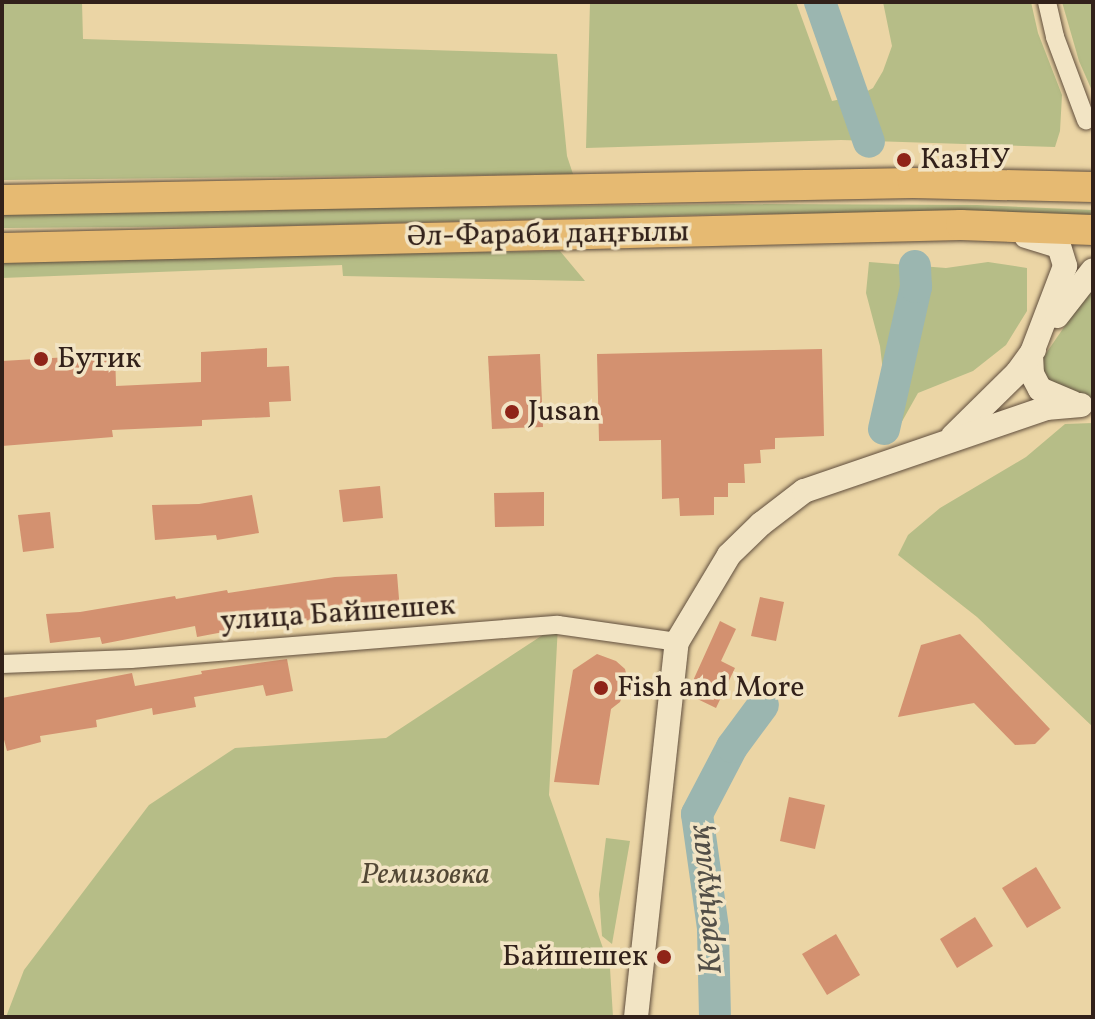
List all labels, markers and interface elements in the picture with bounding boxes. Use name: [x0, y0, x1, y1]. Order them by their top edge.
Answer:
place label: КазНУ: [920, 142, 1010, 178]
marker: КазНУ: [895, 151, 913, 169]
street label: Әл-Фараби даңғылы: [407, 215, 689, 255]
place label: Бутик: [57, 341, 141, 377]
marker: Бутик: [32, 350, 50, 368]
place label: Jusan: [528, 394, 600, 430]
marker: Jusan: [503, 403, 521, 421]
street label: улица Байшешек: [219, 588, 457, 640]
place label: Fish and More: [617, 670, 805, 706]
marker: Fish and More: [592, 679, 610, 697]
water label: Кереңқұлақ: [681, 824, 733, 976]
park label: Ремизовка: [360, 857, 490, 893]
place label: Байшешек: [502, 939, 648, 975]
marker: Байшешек: [655, 948, 673, 966]

